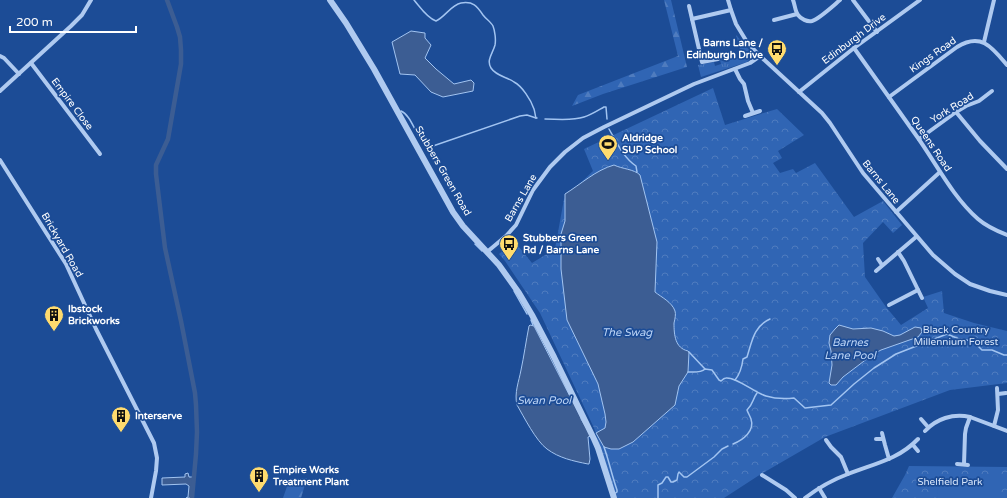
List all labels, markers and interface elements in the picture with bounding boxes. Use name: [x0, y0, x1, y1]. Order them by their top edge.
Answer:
scale bar: [10, 8, 136, 34]
street label: Edinburgh Drive: [820, 11, 889, 67]
text: 200 m: [16, 15, 53, 29]
street label: Kings Road: [907, 35, 959, 75]
place label: Barns Lane / Edinburgh Drive: [686, 37, 764, 61]
bus stop icon: Barns Lane / Edinburgh Drive: [766, 38, 788, 66]
street label: Empire Close: [48, 76, 96, 133]
street label: York Road: [928, 90, 976, 126]
street label: Queens Road: [908, 114, 954, 174]
street label: Stubbers Green Road: [412, 124, 474, 218]
place label: Aldridge SUP School: [622, 132, 677, 156]
sports icon: Aldridge SUP School: [597, 133, 619, 161]
street label: Barns Lane: [860, 158, 903, 207]
street label: Barns Lane: [503, 172, 540, 224]
street label: Brickyard Road: [39, 211, 85, 279]
place label: Stubbers Green Rd / Barns Lane: [523, 232, 599, 256]
bus stop icon: Stubbers Green Rd / Barns Lane: [498, 233, 520, 261]
place label: Ibstock Brickworks: [68, 303, 120, 327]
building icon: Ibstock Brickworks: [43, 304, 65, 332]
park label: Black Country Millennium Forest: [914, 324, 999, 348]
water label: The Swag: [602, 326, 653, 339]
water label: Barnes Lane Pool: [824, 336, 877, 362]
water label: Swan Pool: [517, 394, 572, 407]
building icon: Interserve: [110, 405, 132, 433]
place label: Interserve: [135, 410, 182, 422]
place label: Empire Works Treatment Plant: [272, 464, 349, 488]
building icon: Empire Works Treatment Plant: [248, 465, 270, 493]
park label: Shelfield Park: [917, 476, 983, 488]

